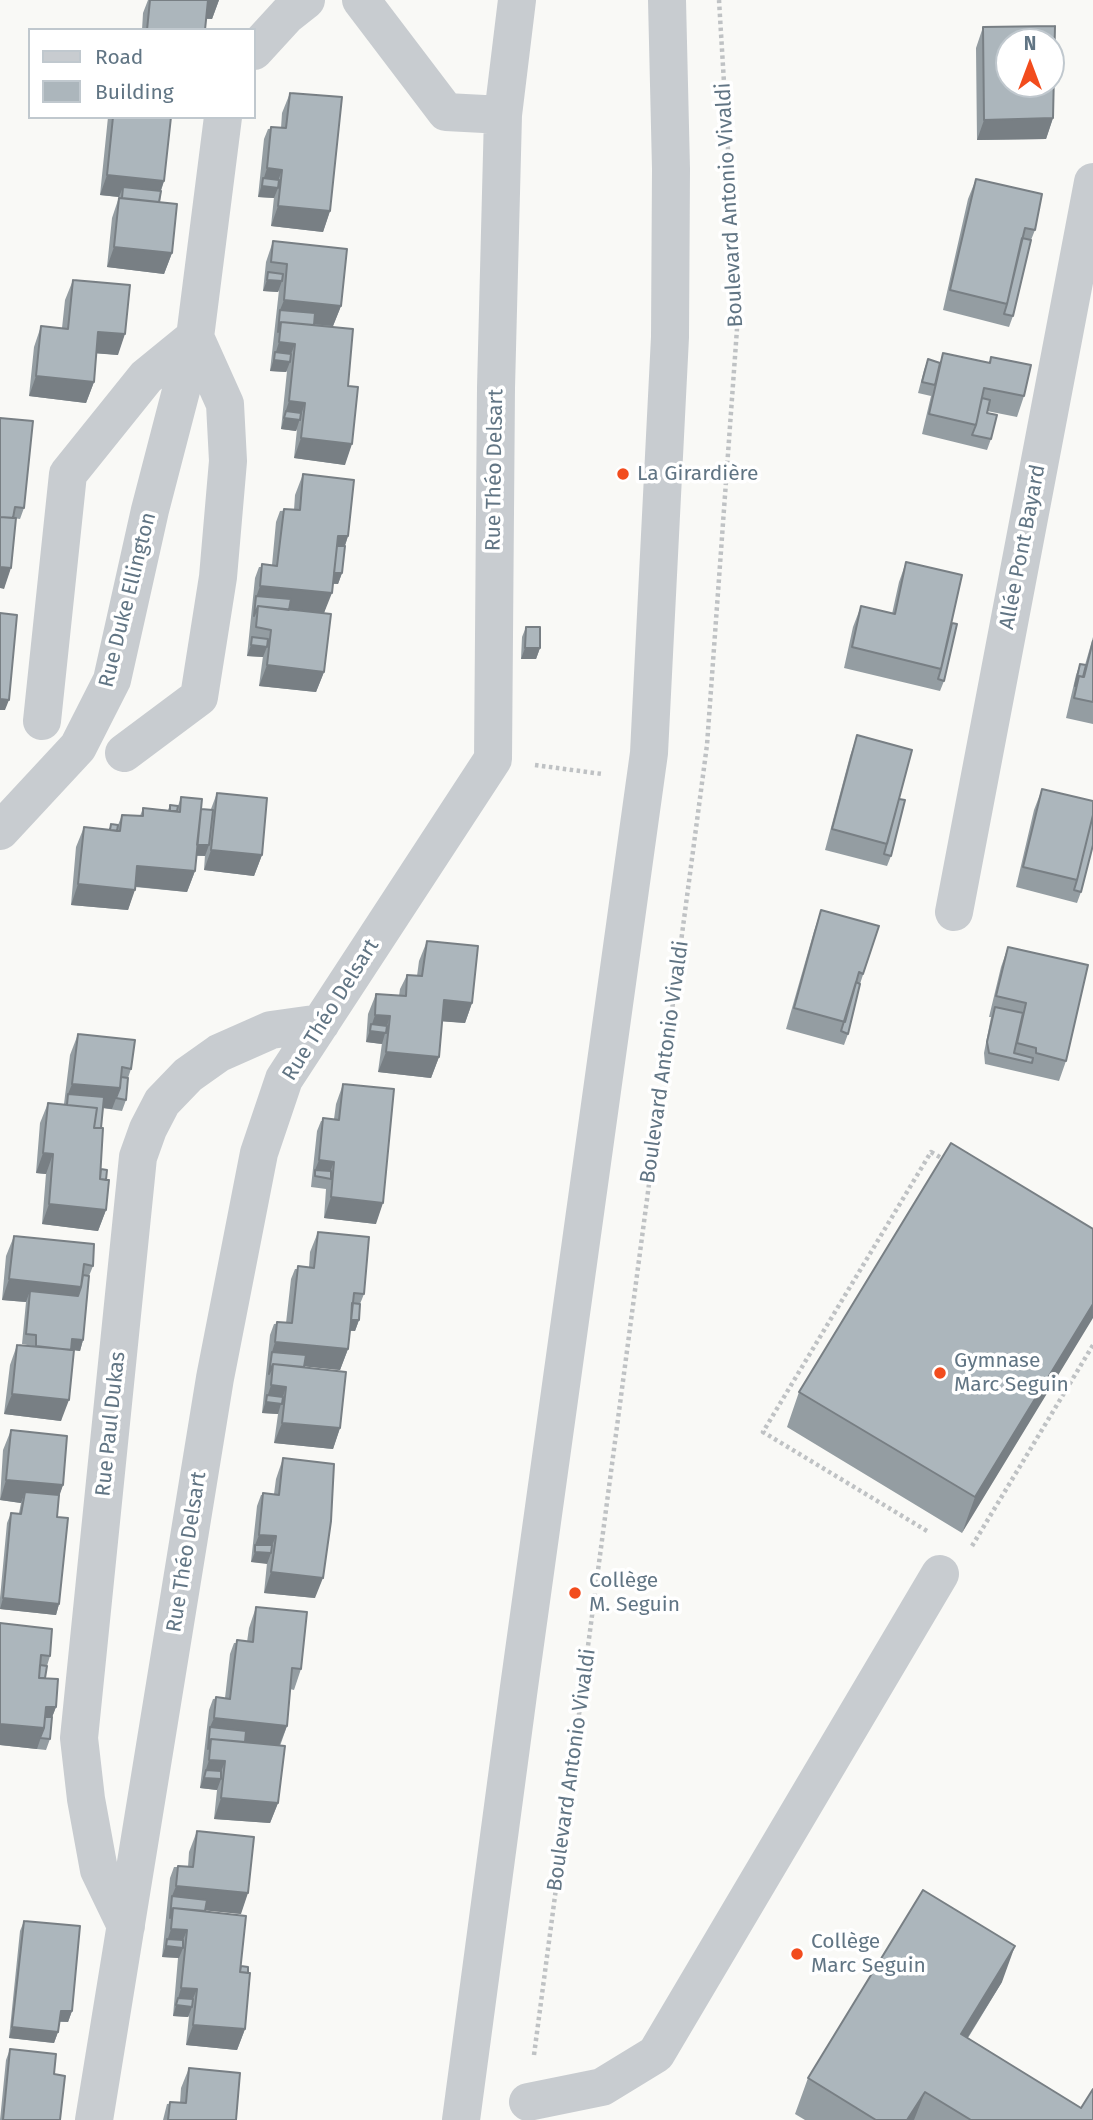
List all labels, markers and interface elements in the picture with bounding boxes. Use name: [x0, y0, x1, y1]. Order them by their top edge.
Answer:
legend: [28, 28, 256, 119]
north arrow: [995, 28, 1065, 98]
text: N: [1024, 32, 1036, 55]
text: Road: [95, 44, 143, 70]
text: Building: [95, 79, 174, 105]
street label: Boulevard Antonio Vivaldi: [711, 82, 749, 328]
street label: Rue Théo Delsart: [481, 389, 509, 551]
place label: La Girardière: [637, 461, 759, 487]
street label: Allée Pont Bayard: [995, 462, 1051, 632]
marker: La Girardière: [615, 466, 631, 482]
street label: Rue Duke Ellington: [94, 510, 162, 690]
street label: Rue Théo Delsart: [277, 935, 385, 1085]
street label: Boulevard Antonio Vivaldi: [635, 939, 695, 1185]
place label: Gymnase Marc Seguin: [954, 1348, 1069, 1398]
street label: Rue Paul Dukas: [91, 1350, 131, 1498]
marker: Gymnase Marc Seguin: [932, 1365, 948, 1381]
street label: Rue Théo Delsart: [162, 1470, 212, 1634]
place label: Collège M. Seguin: [589, 1568, 680, 1618]
marker: Collège M. Seguin: [567, 1585, 583, 1601]
street label: Boulevard Antonio Vivaldi: [542, 1647, 602, 1893]
place label: Collège Marc Seguin: [811, 1929, 926, 1979]
marker: Collège Marc Seguin: [789, 1946, 805, 1962]

